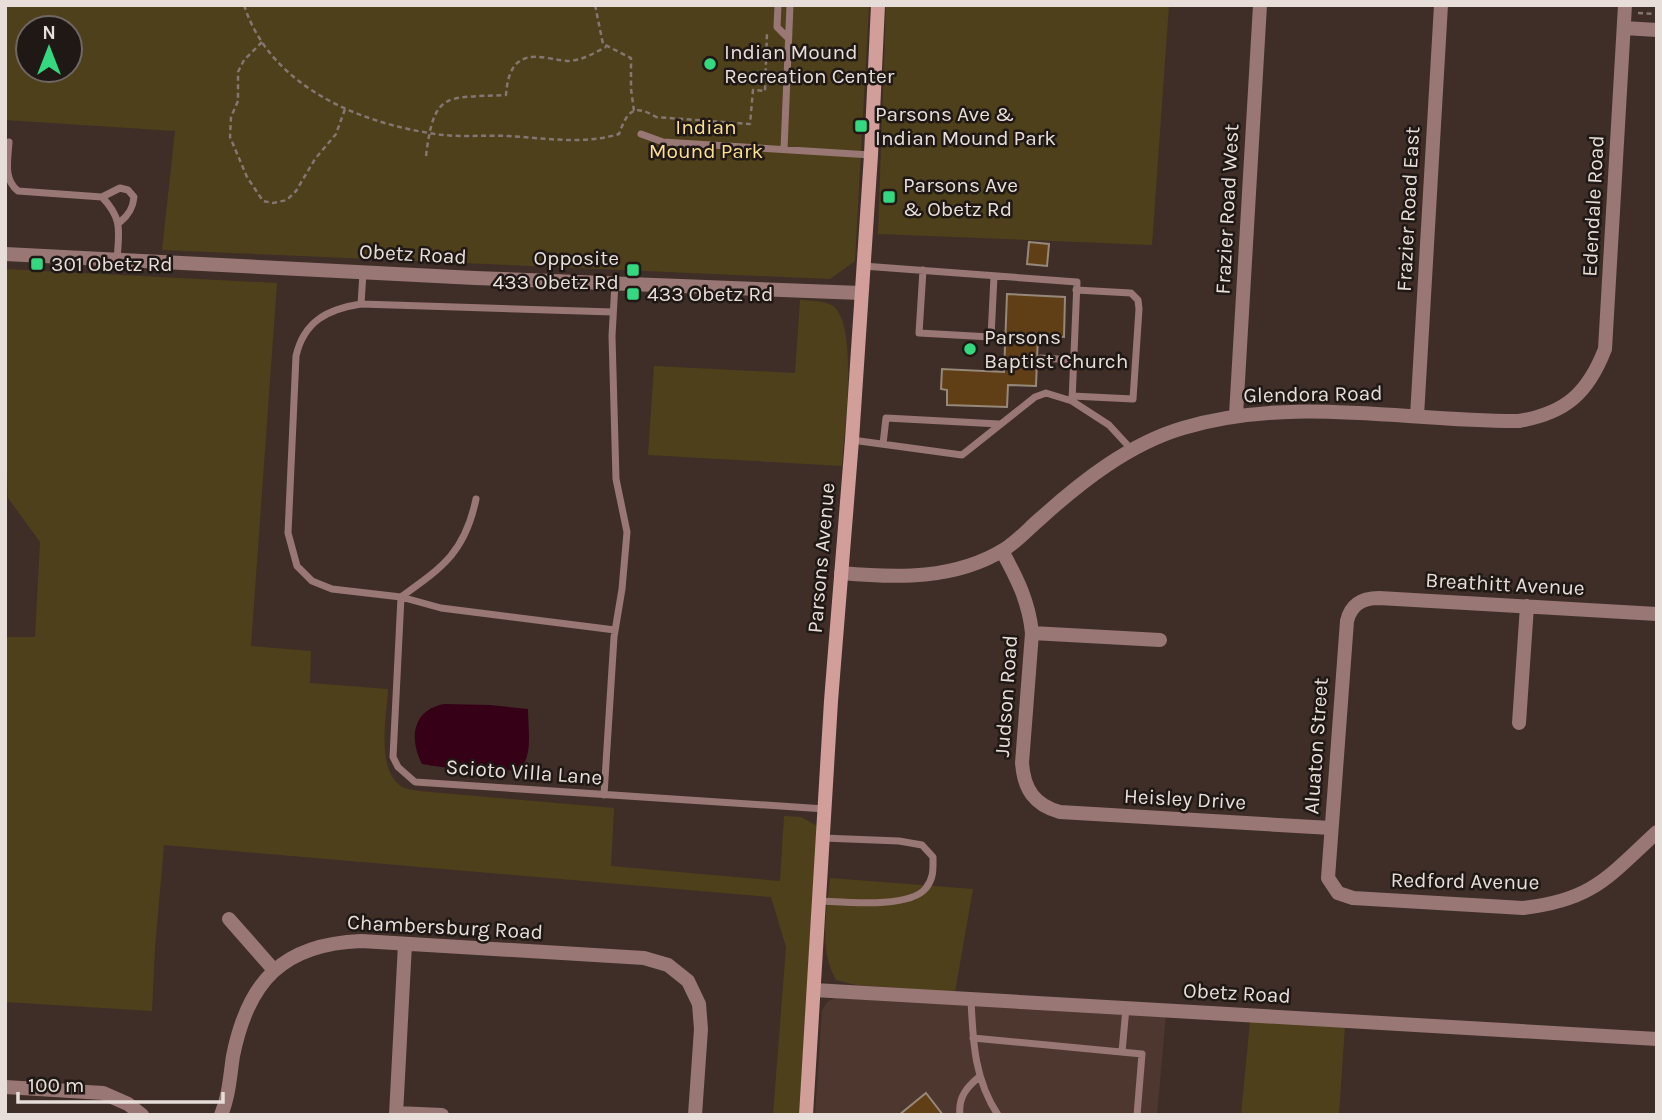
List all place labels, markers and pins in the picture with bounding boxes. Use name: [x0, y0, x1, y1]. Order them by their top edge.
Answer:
place label: Indian Mound Recreation Center: [724, 40, 895, 88]
marker: Indian Mound Recreation Center: [702, 56, 718, 72]
place label: Parsons Ave & Indian Mound Park: [875, 102, 1056, 150]
marker: Parsons Ave & Indian Mound Park: [853, 118, 869, 134]
place label: Parsons Ave & Obetz Rd: [903, 173, 1018, 221]
marker: Parsons Ave & Obetz Rd: [881, 189, 897, 205]
place label: Opposite 433 Obetz Rd: [493, 246, 619, 294]
place label: 301 Obetz Rd: [51, 252, 173, 276]
marker: 301 Obetz Rd: [29, 256, 45, 272]
marker: Opposite 433 Obetz Rd: [625, 262, 641, 278]
place label: 433 Obetz Rd: [647, 282, 773, 306]
marker: 433 Obetz Rd: [625, 286, 641, 302]
place label: Parsons Baptist Church: [984, 325, 1128, 373]
marker: Parsons Baptist Church: [962, 341, 978, 357]

